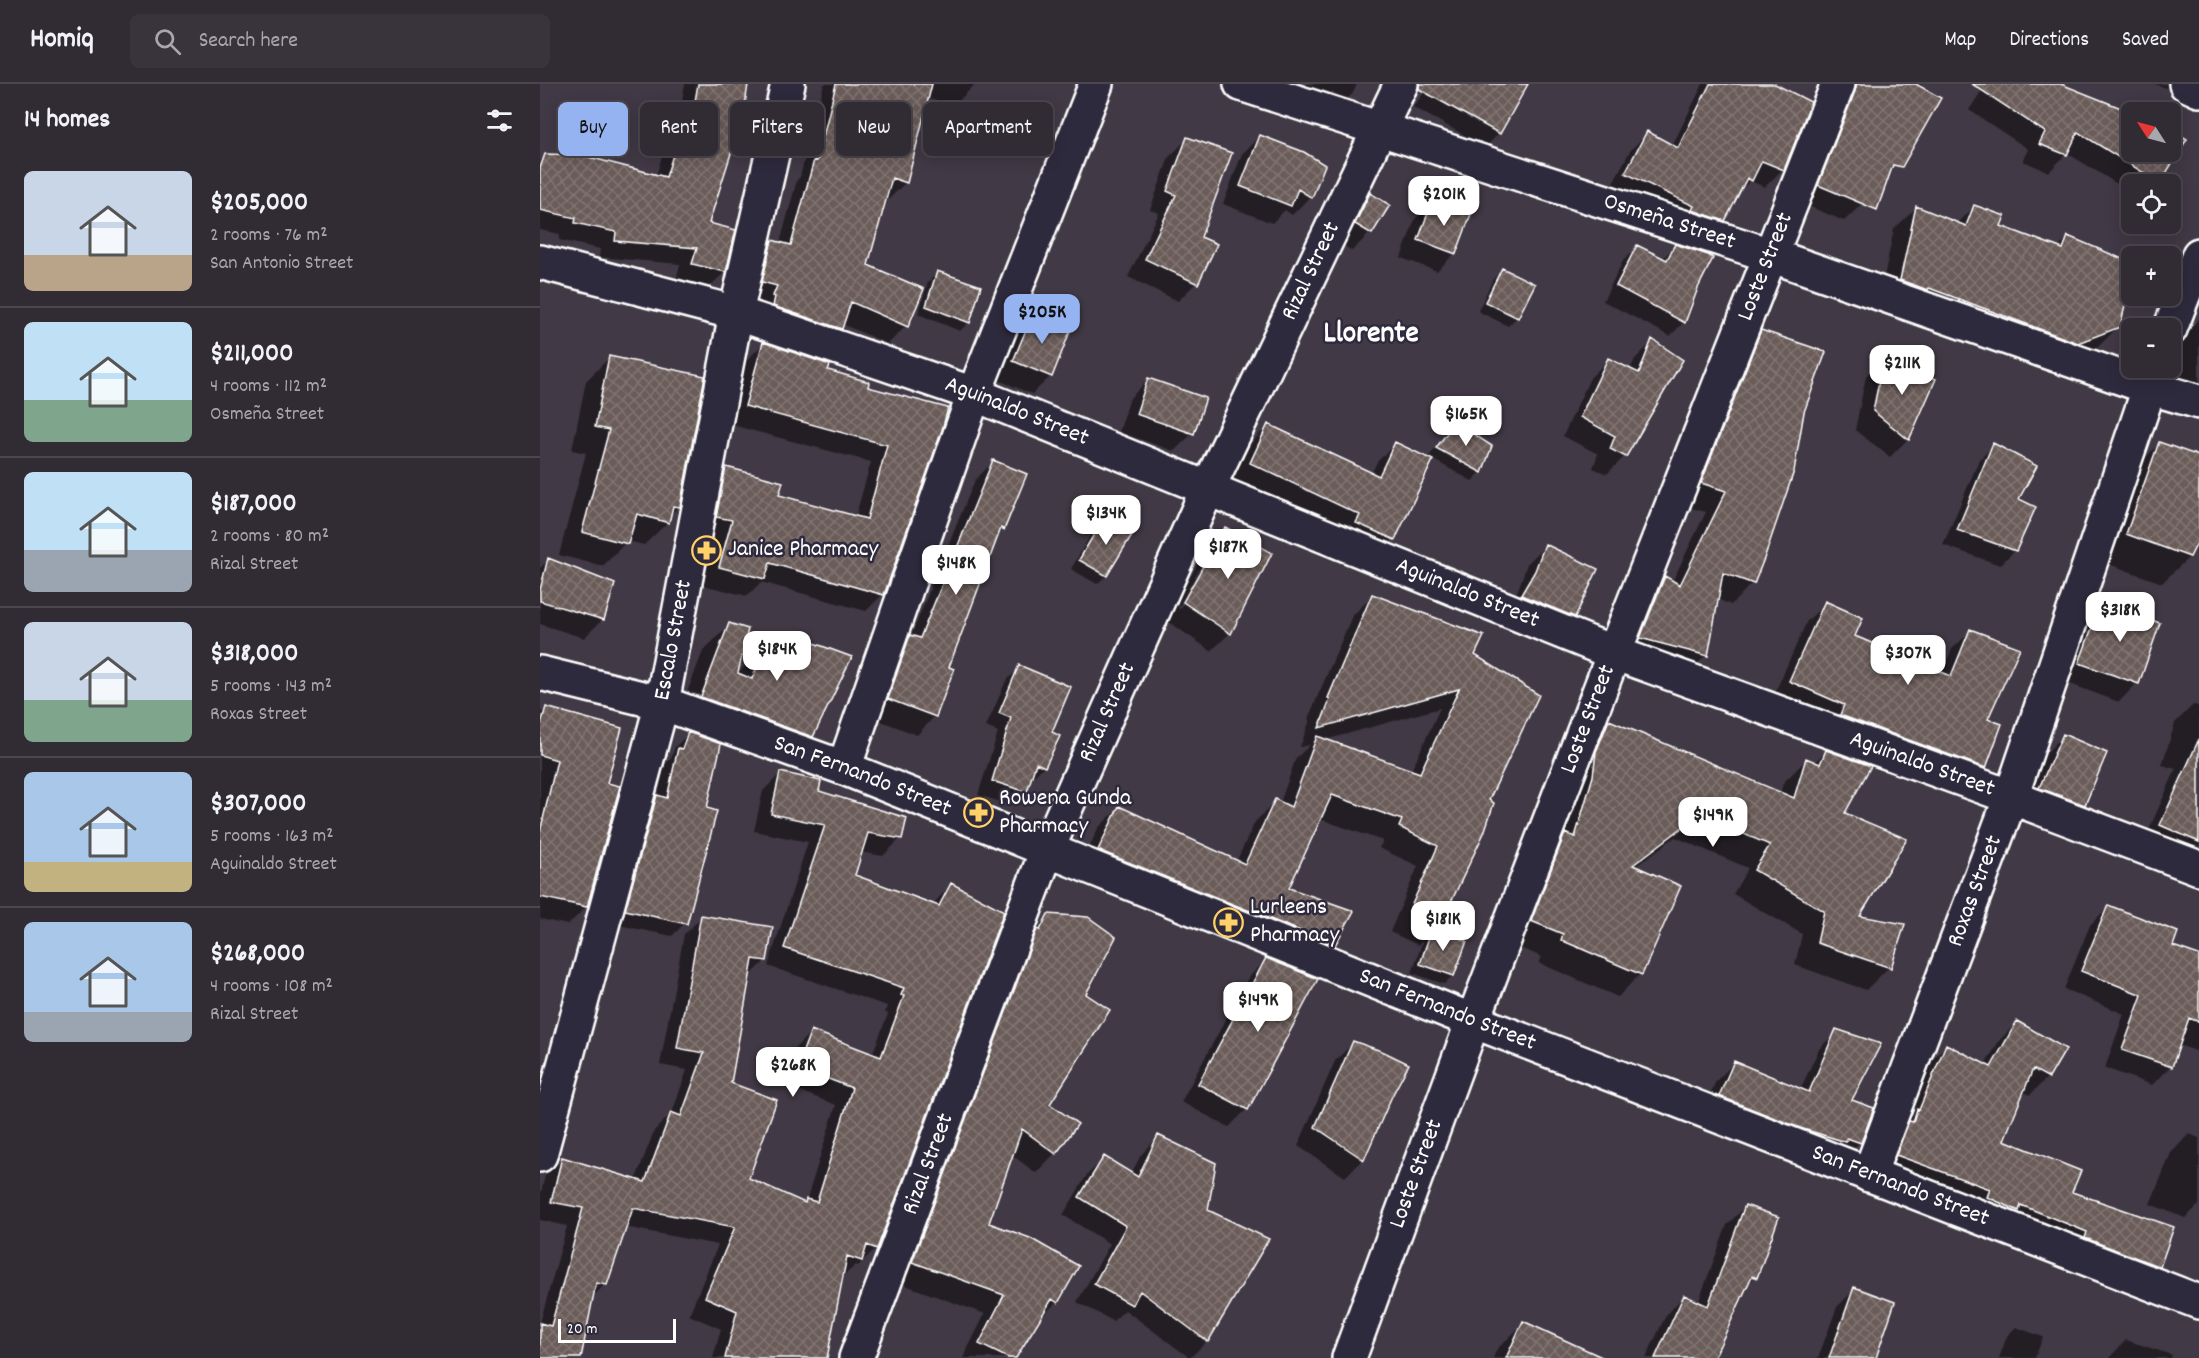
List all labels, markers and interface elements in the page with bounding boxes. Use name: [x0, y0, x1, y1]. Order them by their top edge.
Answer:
search box: [130, 14, 550, 68]
text: Homiq: [30, 21, 94, 61]
icon: search: [151, 25, 184, 58]
text: Search here: [199, 26, 298, 57]
text: Map: [1945, 26, 1976, 56]
text: Directions: [2009, 26, 2089, 56]
text: Saved: [2122, 26, 2169, 56]
text: 14 homes: [24, 102, 110, 139]
chip: Buy: [558, 102, 628, 156]
chip: Rent: [640, 102, 718, 156]
chip: Filters: [730, 102, 824, 156]
chip: New: [836, 102, 911, 156]
chip: Apartment: [923, 102, 1053, 156]
north arrow: [2121, 102, 2181, 162]
map controls: [2121, 102, 2181, 378]
icon: filters: [483, 104, 516, 137]
button: locate: [2121, 174, 2181, 234]
pin: $201K: [1402, 176, 1486, 227]
text: $201K: [1422, 181, 1466, 209]
text: $205,000: [210, 185, 308, 222]
street label: Osmeña Street: [1599, 185, 1740, 260]
icon: home: [72, 195, 144, 267]
street label: Loste Street: [1729, 208, 1803, 326]
street label: Rizal Street: [1273, 216, 1350, 327]
text: 2 rooms · 76 m²: [210, 222, 328, 250]
button: +: [2121, 246, 2181, 306]
text: San Antonio Street: [210, 250, 353, 278]
pin: $205K: [1000, 294, 1084, 345]
text: $205K: [1018, 299, 1066, 327]
district label: Llorente: [1323, 314, 1419, 357]
button: −: [2121, 318, 2181, 378]
text: $211,000: [210, 336, 293, 373]
pin: $211K: [1860, 345, 1944, 396]
icon: home: [72, 346, 144, 418]
text: $211K: [1884, 350, 1920, 378]
street label: Aguinaldo Street: [940, 368, 1094, 456]
text: 4 rooms · 112 m²: [210, 373, 327, 401]
pin: $165K: [1424, 396, 1508, 447]
text: Osmeña Street: [210, 401, 324, 429]
text: $165K: [1445, 401, 1487, 429]
text: $187,000: [210, 486, 297, 523]
pin: $134K: [1064, 495, 1148, 546]
icon: home: [72, 496, 144, 568]
text: $134K: [1086, 500, 1126, 528]
text: 2 rooms · 80 m²: [210, 523, 329, 551]
pin: $187K: [1186, 529, 1270, 580]
place label: Janice Pharmacy: [728, 533, 880, 567]
pharmacy icon: Janice Pharmacy: [691, 534, 723, 566]
text: $187K: [1208, 534, 1248, 562]
pin: $148K: [914, 545, 998, 596]
street label: Aguinaldo Street: [1390, 549, 1544, 638]
text: $148K: [936, 550, 976, 578]
text: Rizal Street: [210, 551, 298, 579]
street label: Escalo Street: [646, 577, 702, 703]
pin: $318K: [2078, 592, 2162, 643]
text: $318K: [2100, 597, 2140, 625]
pin: $184K: [735, 631, 819, 682]
pin: $307K: [1866, 635, 1950, 686]
text: $318,000: [210, 636, 298, 673]
text: $184K: [757, 636, 797, 664]
text: $307K: [1885, 640, 1931, 668]
icon: home: [72, 646, 144, 718]
street label: Rizal Street: [1071, 657, 1145, 768]
street label: Loste Street: [1552, 660, 1625, 779]
text: 5 rooms · 143 m²: [210, 673, 332, 701]
text: Roxas Street: [210, 701, 307, 729]
street label: Aguinaldo Street: [1845, 723, 2000, 807]
street label: San Fernando Street: [769, 727, 956, 826]
place label: Rowena Gunda Pharmacy: [999, 782, 1132, 844]
text: $307,000: [210, 786, 306, 823]
icon: home: [72, 796, 144, 868]
pharmacy icon: Rowena Gunda Pharmacy: [962, 797, 994, 829]
pin: $149K: [1671, 797, 1755, 848]
text: $149K: [1692, 802, 1734, 830]
text: 5 rooms · 163 m²: [210, 823, 334, 851]
street label: Roxas Street: [1939, 831, 2012, 952]
text: Aguinaldo Street: [210, 851, 337, 879]
place label: Lurleens Pharmacy: [1250, 891, 1340, 953]
pin: $181K: [1401, 901, 1485, 952]
pharmacy icon: Lurleens Pharmacy: [1213, 906, 1245, 938]
text: $181K: [1425, 906, 1461, 934]
text: $268,000: [210, 936, 305, 973]
icon: home: [72, 946, 144, 1018]
street label: San Fernando Street: [1354, 960, 1541, 1061]
text: 4 rooms · 108 m²: [210, 973, 333, 1001]
pin: $149K: [1216, 982, 1300, 1033]
text: $149K: [1237, 987, 1279, 1015]
text: Rizal Street: [210, 1001, 298, 1029]
pin: $268K: [751, 1047, 835, 1098]
text: $268K: [770, 1052, 816, 1080]
street label: Rizal Street: [894, 1108, 963, 1220]
street label: Loste Street: [1381, 1115, 1452, 1233]
street label: San Fernando Street: [1806, 1137, 1994, 1236]
scale bar: [558, 1316, 676, 1344]
text: 20 m: [567, 1318, 597, 1341]

